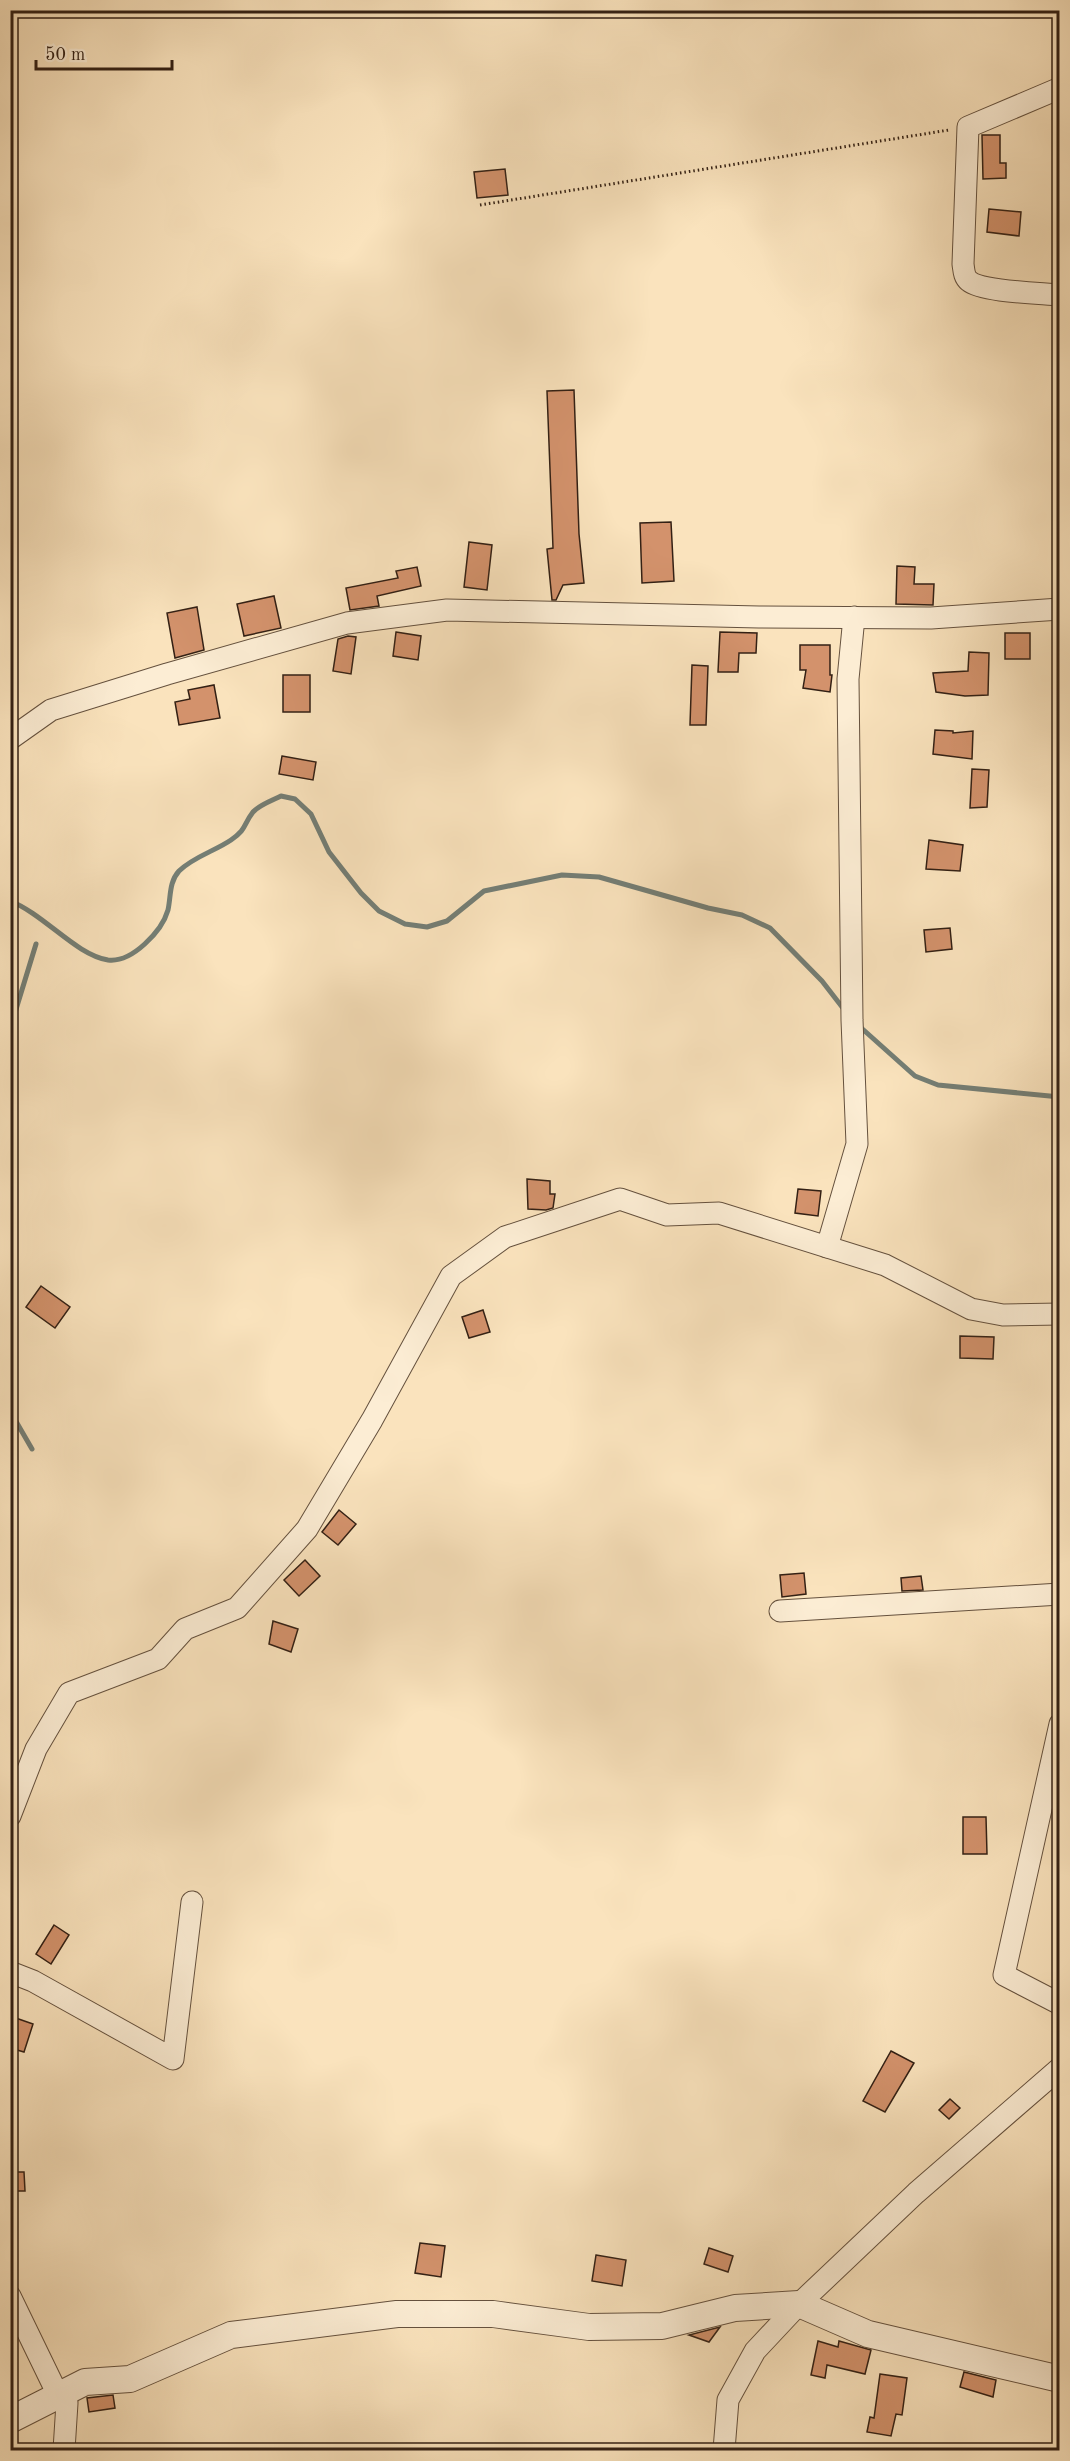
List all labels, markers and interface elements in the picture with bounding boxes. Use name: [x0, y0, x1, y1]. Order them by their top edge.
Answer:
scale bar: [36, 33, 172, 71]
text: 50 m: [45, 46, 85, 64]

